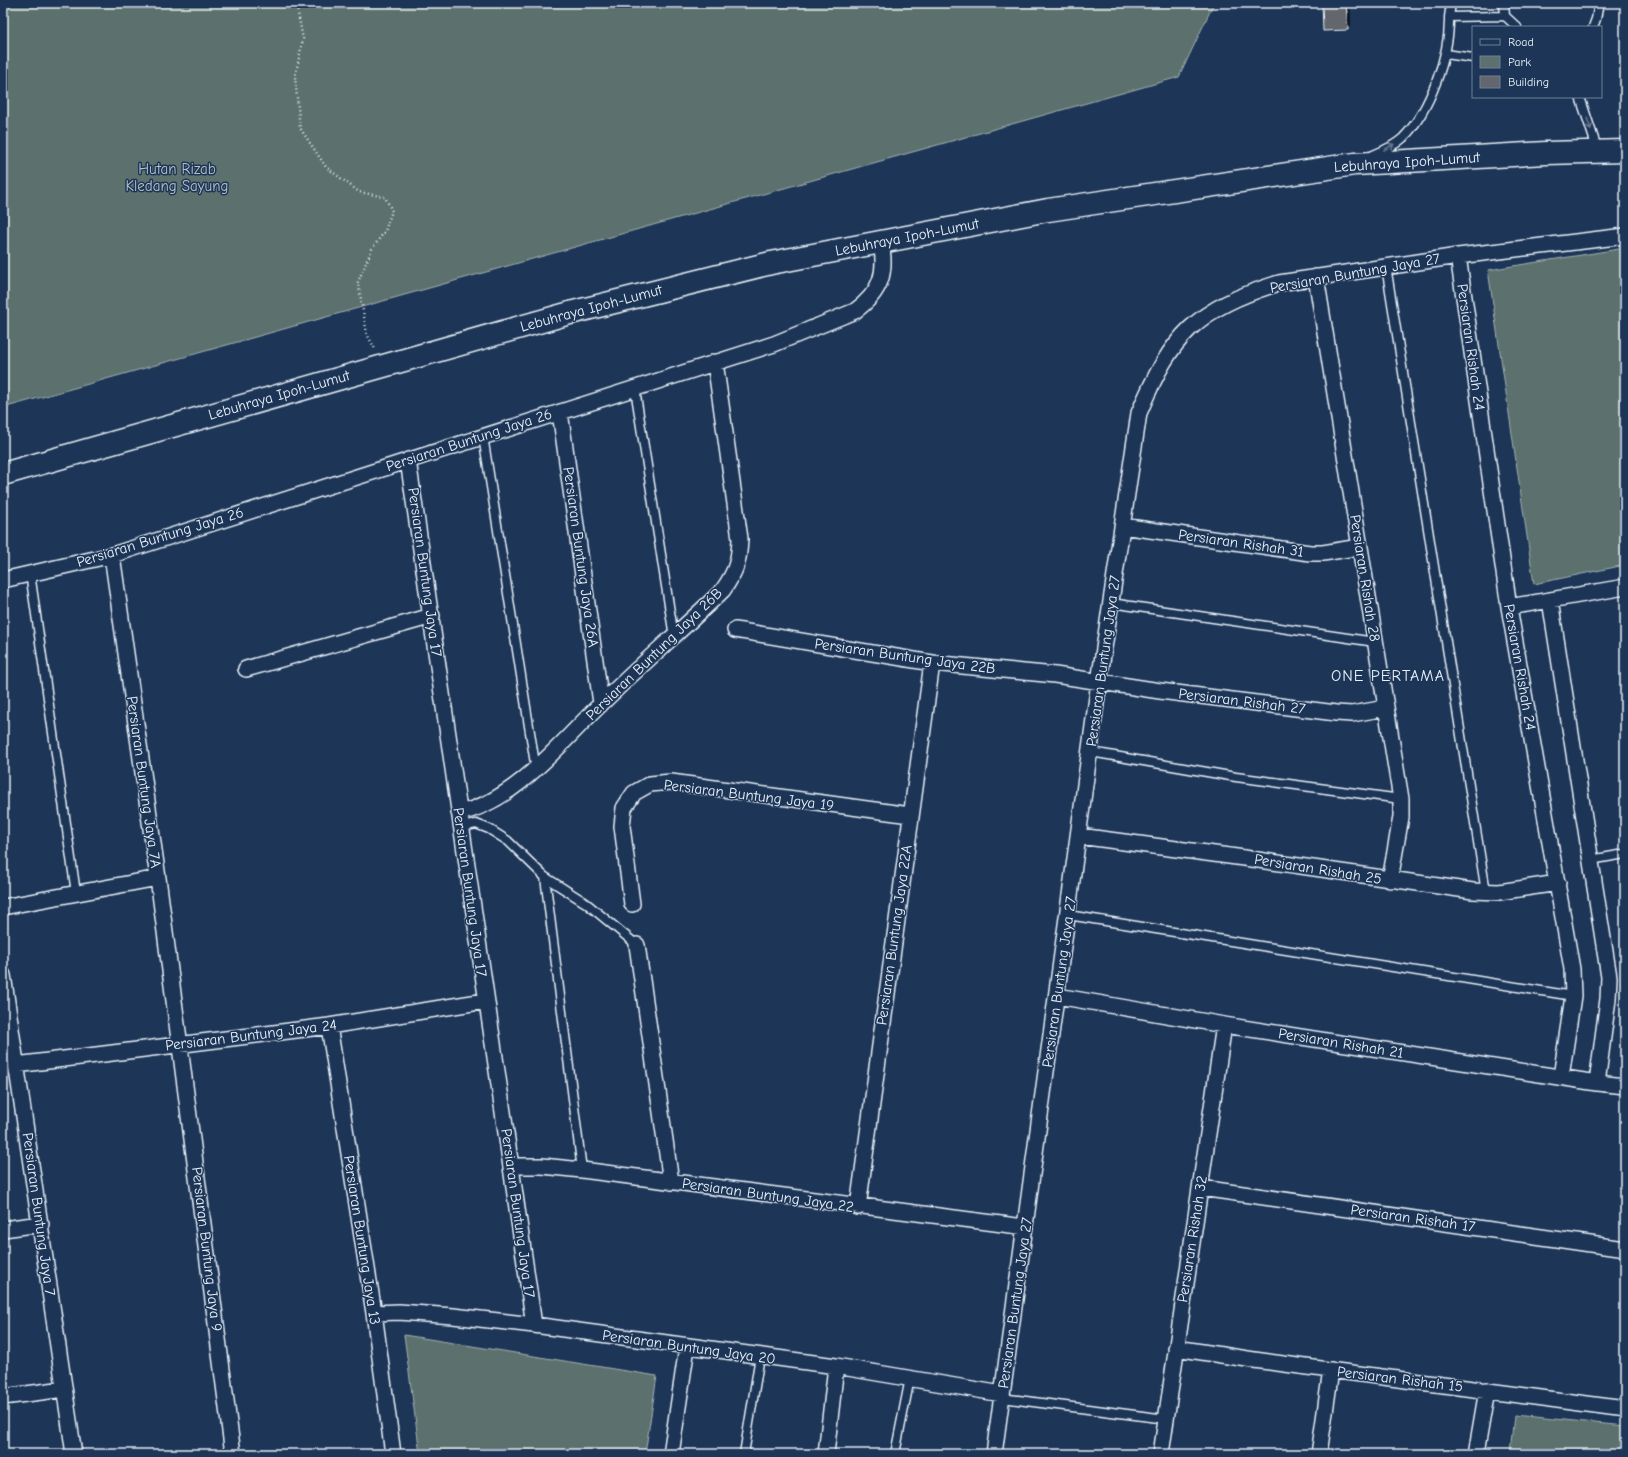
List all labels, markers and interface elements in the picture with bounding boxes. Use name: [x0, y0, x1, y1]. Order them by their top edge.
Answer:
legend: [1472, 26, 1602, 98]
text: Road: [1508, 35, 1534, 49]
text: Park: [1508, 55, 1531, 69]
text: Building: [1508, 75, 1549, 89]
one-way arrow: [1586, 118, 1593, 131]
one-way arrow: [1383, 143, 1395, 151]
street label: Lebuhraya Ipoh-Lumut: [1333, 148, 1481, 176]
park label: Hutan Rizab Kledang Sayung: [126, 160, 228, 195]
street label: Lebuhraya Ipoh-Lumut: [833, 214, 981, 260]
street label: Persiaran Buntung Jaya 27: [1268, 249, 1442, 297]
street label: Lebuhraya Ipoh-Lumut: [518, 280, 665, 336]
street label: Persiaran Rishah 24: [1453, 282, 1489, 412]
street label: Lebuhraya Ipoh-Lumut: [206, 366, 352, 424]
street label: Persiaran Buntung Jaya 26: [384, 405, 554, 475]
street label: Persiaran Buntung Jaya 26A: [559, 465, 603, 649]
street label: Persiaran Buntung Jaya 17: [404, 486, 446, 658]
street label: Persiaran Buntung Jaya 26: [74, 503, 246, 571]
street label: Persiaran Rishah 28: [1346, 513, 1384, 643]
street label: Persiaran Rishah 31: [1177, 525, 1305, 561]
street label: Persiaran Buntung Jaya 27: [1082, 574, 1124, 748]
street label: Persiaran Buntung Jaya 26B: [582, 584, 726, 724]
street label: Persiaran Rishah 24: [1500, 603, 1540, 731]
street label: Persiaran Buntung Jaya 22B: [813, 634, 997, 678]
district label: ONE PERTAMA: [1331, 667, 1445, 685]
street label: Persiaran Rishah 27: [1178, 684, 1306, 718]
street label: Persiaran Buntung Jaya 7A: [123, 695, 165, 869]
street label: Persiaran Buntung Jaya 19: [663, 776, 835, 814]
street label: Persiaran Buntung Jaya 17: [449, 806, 491, 978]
street label: Persiaran Buntung Jaya 22A: [872, 843, 916, 1026]
street label: Persiaran Rishah 25: [1253, 850, 1383, 888]
street label: Persiaran Buntung Jaya 27: [1038, 895, 1080, 1069]
street label: Persiaran Buntung Jaya 24: [164, 1016, 338, 1054]
street label: Persiaran Rishah 21: [1277, 1024, 1405, 1062]
street label: Persiaran Buntung Jaya 17: [497, 1127, 539, 1299]
street label: Persiaran Buntung Jaya 7: [19, 1131, 59, 1297]
street label: Persiaran Buntung Jaya 13: [340, 1154, 384, 1326]
street label: Persiaran Buntung Jaya 9: [188, 1166, 226, 1332]
street label: Persiaran Buntung Jaya 22: [681, 1174, 855, 1216]
street label: Persiaran Rishah 32: [1173, 1174, 1211, 1304]
street label: Persiaran Rishah 17: [1349, 1200, 1477, 1236]
street label: Persiaran Buntung Jaya 27: [994, 1216, 1036, 1390]
street label: Persiaran Buntung Jaya 20: [601, 1326, 777, 1368]
street label: Persiaran Rishah 15: [1336, 1362, 1464, 1396]

